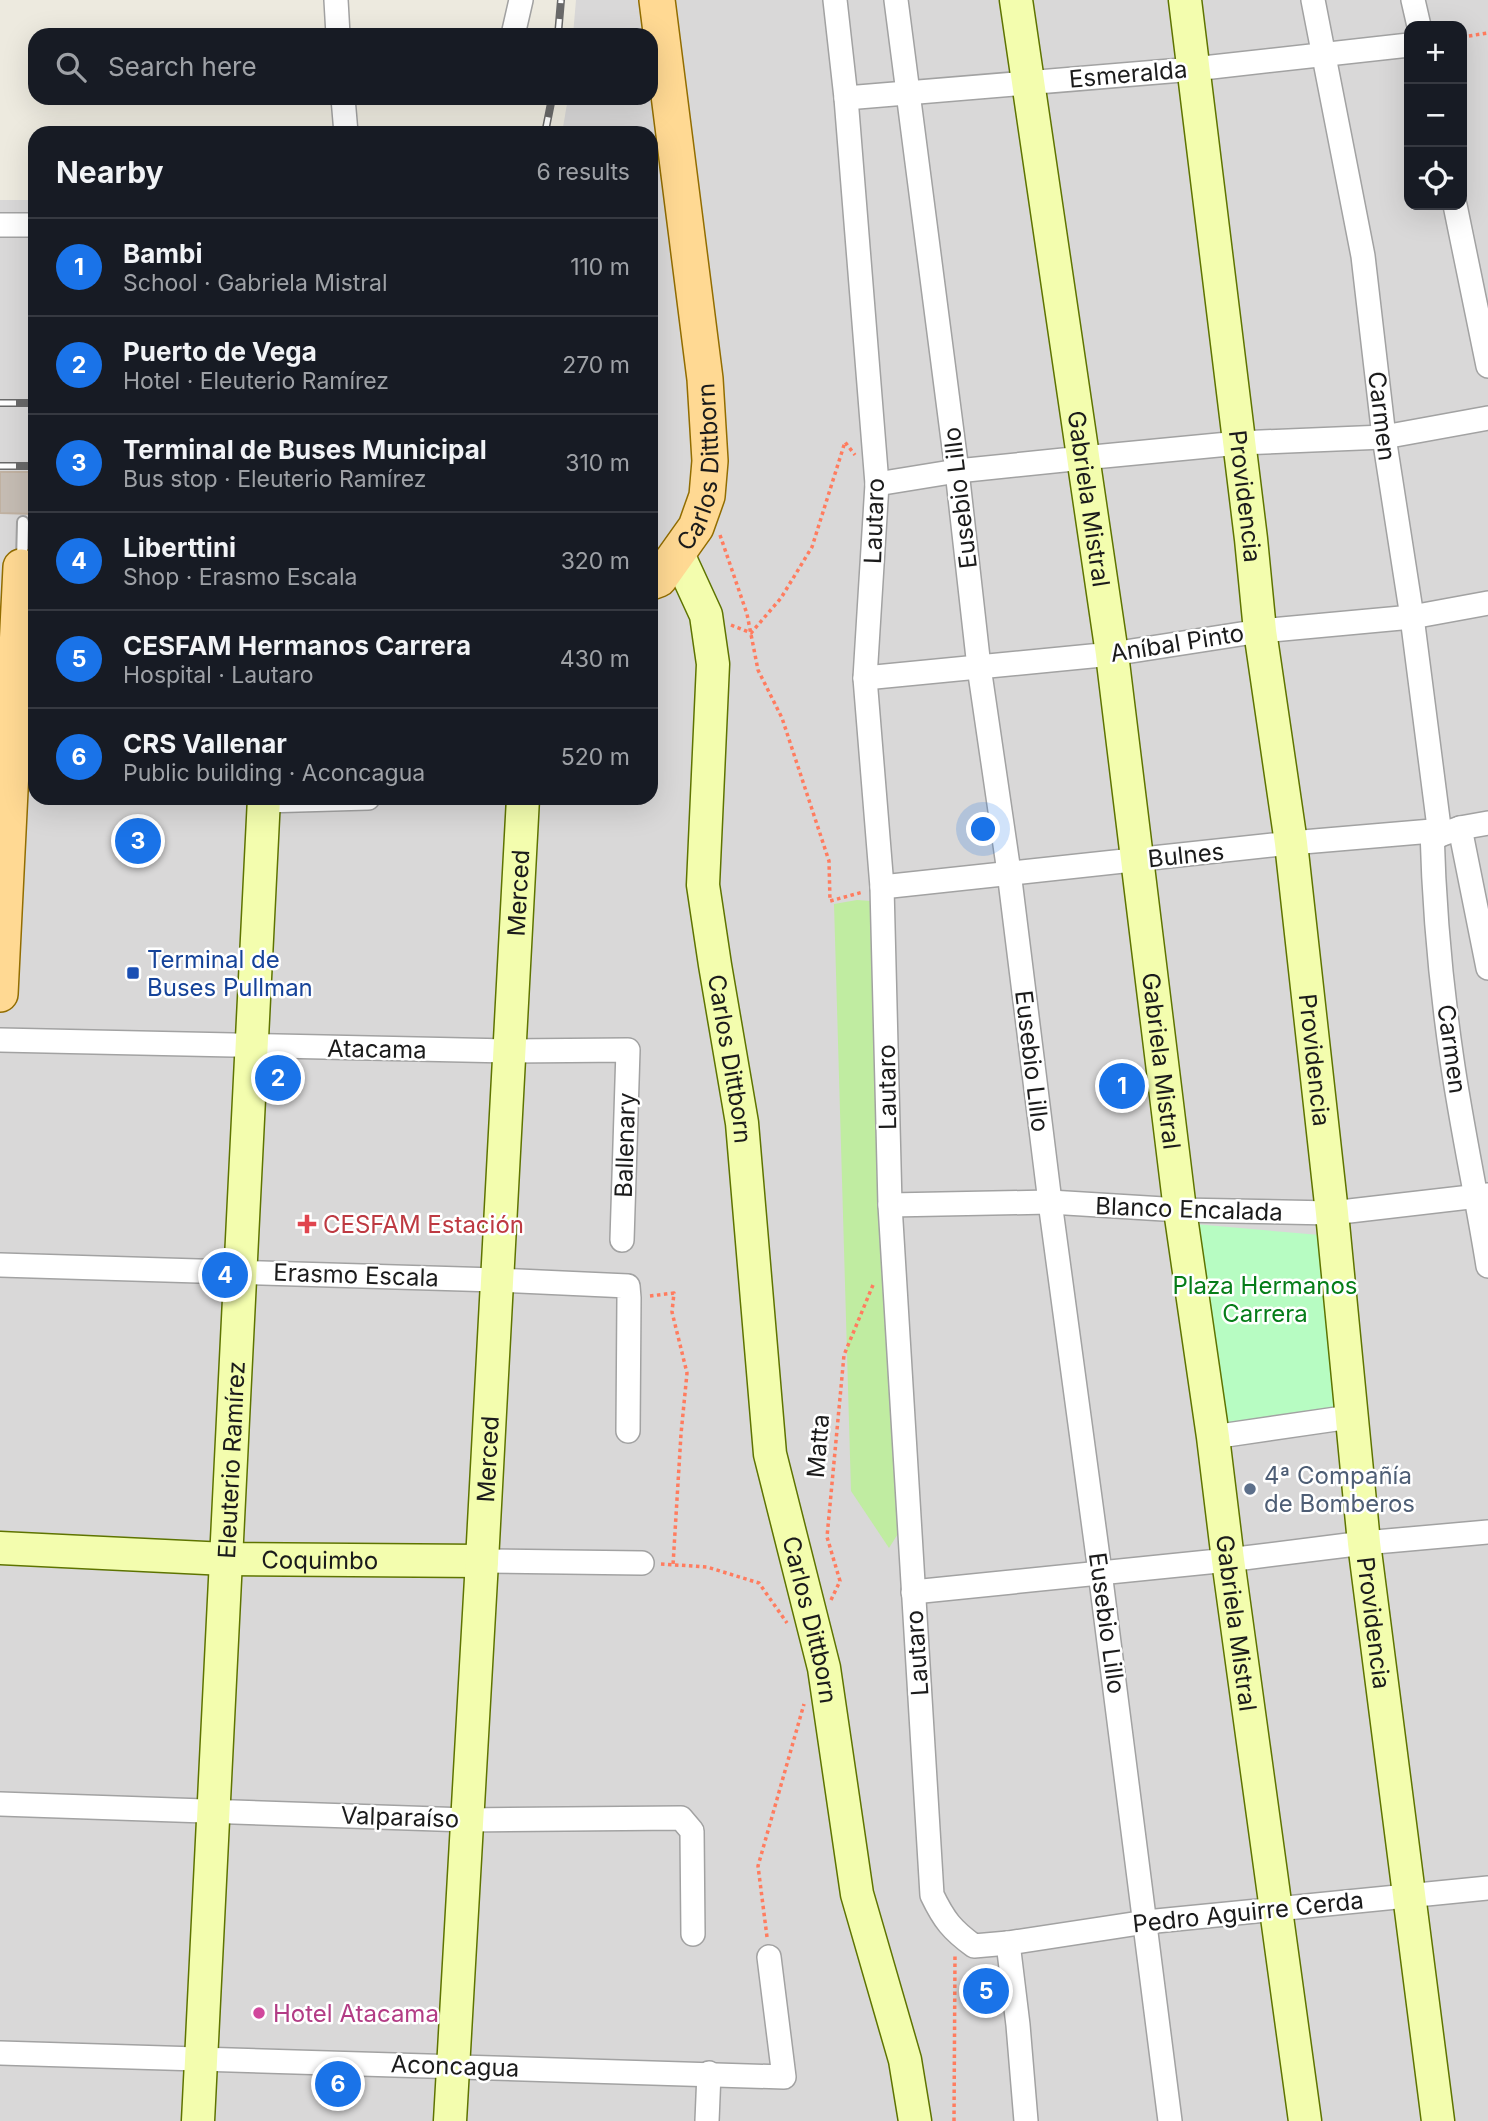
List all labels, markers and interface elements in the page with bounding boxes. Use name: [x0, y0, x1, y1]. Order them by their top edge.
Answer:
map controls: [1404, 21, 1467, 210]
button: +: [1404, 21, 1467, 84]
search box: [28, 28, 658, 105]
icon: search: [52, 48, 90, 86]
text: Search here: [108, 51, 257, 82]
street label: Esmeralda: [1068, 54, 1188, 94]
button: −: [1404, 84, 1467, 147]
button: locate: [1404, 147, 1467, 210]
text: Nearby: [56, 154, 164, 190]
text: 6 results: [536, 158, 630, 186]
text: Bambi: [123, 238, 202, 269]
text: 1: [74, 253, 84, 281]
text: 110 m: [570, 253, 630, 281]
text: School · Gabriela Mistral: [123, 269, 387, 297]
text: Puerto de Vega: [123, 336, 317, 367]
text: 2: [72, 351, 86, 379]
text: 270 m: [562, 351, 630, 379]
text: Hotel · Eleuterio Ramírez: [123, 367, 389, 395]
street label: Carmen: [1362, 370, 1402, 462]
street label: Carlos Dittborn: [670, 382, 725, 556]
street label: Gabriela Mistral: [1062, 409, 1116, 589]
street label: Eusebio Lillo: [937, 426, 983, 570]
street label: Providencia: [1223, 428, 1268, 564]
text: Terminal de Buses Municipal: [123, 434, 487, 465]
text: 3: [72, 449, 86, 477]
text: 310 m: [565, 449, 630, 477]
text: Bus stop · Eleuterio Ramírez: [123, 465, 426, 493]
street label: Lautaro: [858, 478, 890, 564]
text: Liberttini: [123, 532, 236, 563]
text: 4: [71, 547, 87, 575]
text: 320 m: [561, 547, 630, 575]
text: Shop · Erasmo Escala: [123, 563, 357, 591]
street label: Aníbal Pinto: [1108, 618, 1246, 668]
text: CESFAM Hermanos Carrera: [123, 630, 471, 661]
text: 5: [72, 645, 86, 673]
text: 430 m: [560, 645, 630, 673]
text: Hospital · Lautaro: [123, 661, 314, 689]
text: CRS Vallenar: [123, 728, 287, 759]
text: 6: [72, 743, 86, 771]
text: 520 m: [561, 743, 630, 771]
text: Public building · Aconcagua: [123, 759, 425, 787]
your location: [966, 812, 1000, 846]
pin: 3: [115, 815, 161, 867]
street label: Bulnes: [1146, 837, 1226, 873]
street label: Merced: [501, 849, 535, 937]
place label: Terminal de Buses Pullman: [147, 945, 313, 1002]
marker: Terminal de Buses Pullman: [125, 965, 141, 981]
street label: Gabriela Mistral: [1137, 971, 1187, 1151]
street label: Carlos Dittborn: [702, 972, 758, 1145]
street label: Eusebio Lillo: [1009, 989, 1055, 1133]
street label: Providencia: [1293, 992, 1337, 1128]
street label: Carmen: [1431, 1003, 1473, 1095]
street label: Atacama: [327, 1034, 427, 1064]
street label: Lautaro: [872, 1044, 902, 1130]
pin: 2: [255, 1052, 301, 1104]
pin: 1: [1099, 1060, 1145, 1112]
street label: Ballenary: [609, 1092, 641, 1198]
street label: Blanco Encalada: [1095, 1191, 1283, 1227]
place label: CESFAM Estación: [323, 1210, 524, 1239]
marker: CESFAM Estación: [297, 1214, 317, 1234]
pin: 4: [202, 1249, 248, 1301]
street label: Erasmo Escala: [273, 1258, 439, 1292]
park label: Plaza Hermanos Carrera: [1172, 1271, 1358, 1328]
street label: Eleuterio Ramírez: [212, 1360, 250, 1559]
street label: Matta: [801, 1413, 835, 1479]
street label: Merced: [471, 1415, 504, 1503]
place label: 4ª Compañía de Bomberos: [1264, 1461, 1415, 1518]
marker: 4ª Compañía de Bomberos: [1242, 1481, 1258, 1497]
street label: Carlos Dittborn: [777, 1533, 843, 1705]
street label: Gabriela Mistral: [1211, 1533, 1263, 1713]
street label: Coquimbo: [261, 1545, 378, 1575]
street label: Eusebio Lillo: [1083, 1551, 1131, 1695]
street label: Providencia: [1351, 1555, 1397, 1691]
street label: Lautaro: [900, 1609, 934, 1697]
street label: Valparaíso: [340, 1800, 460, 1834]
street label: Pedro Aguirre Cerda: [1131, 1885, 1365, 1939]
pin: 5: [963, 1965, 1009, 2017]
place label: Hotel Atacama: [273, 1999, 439, 2028]
marker: Hotel Atacama: [251, 2005, 267, 2021]
street label: Aconcagua: [390, 2049, 520, 2083]
pin: 6: [315, 2058, 361, 2110]

